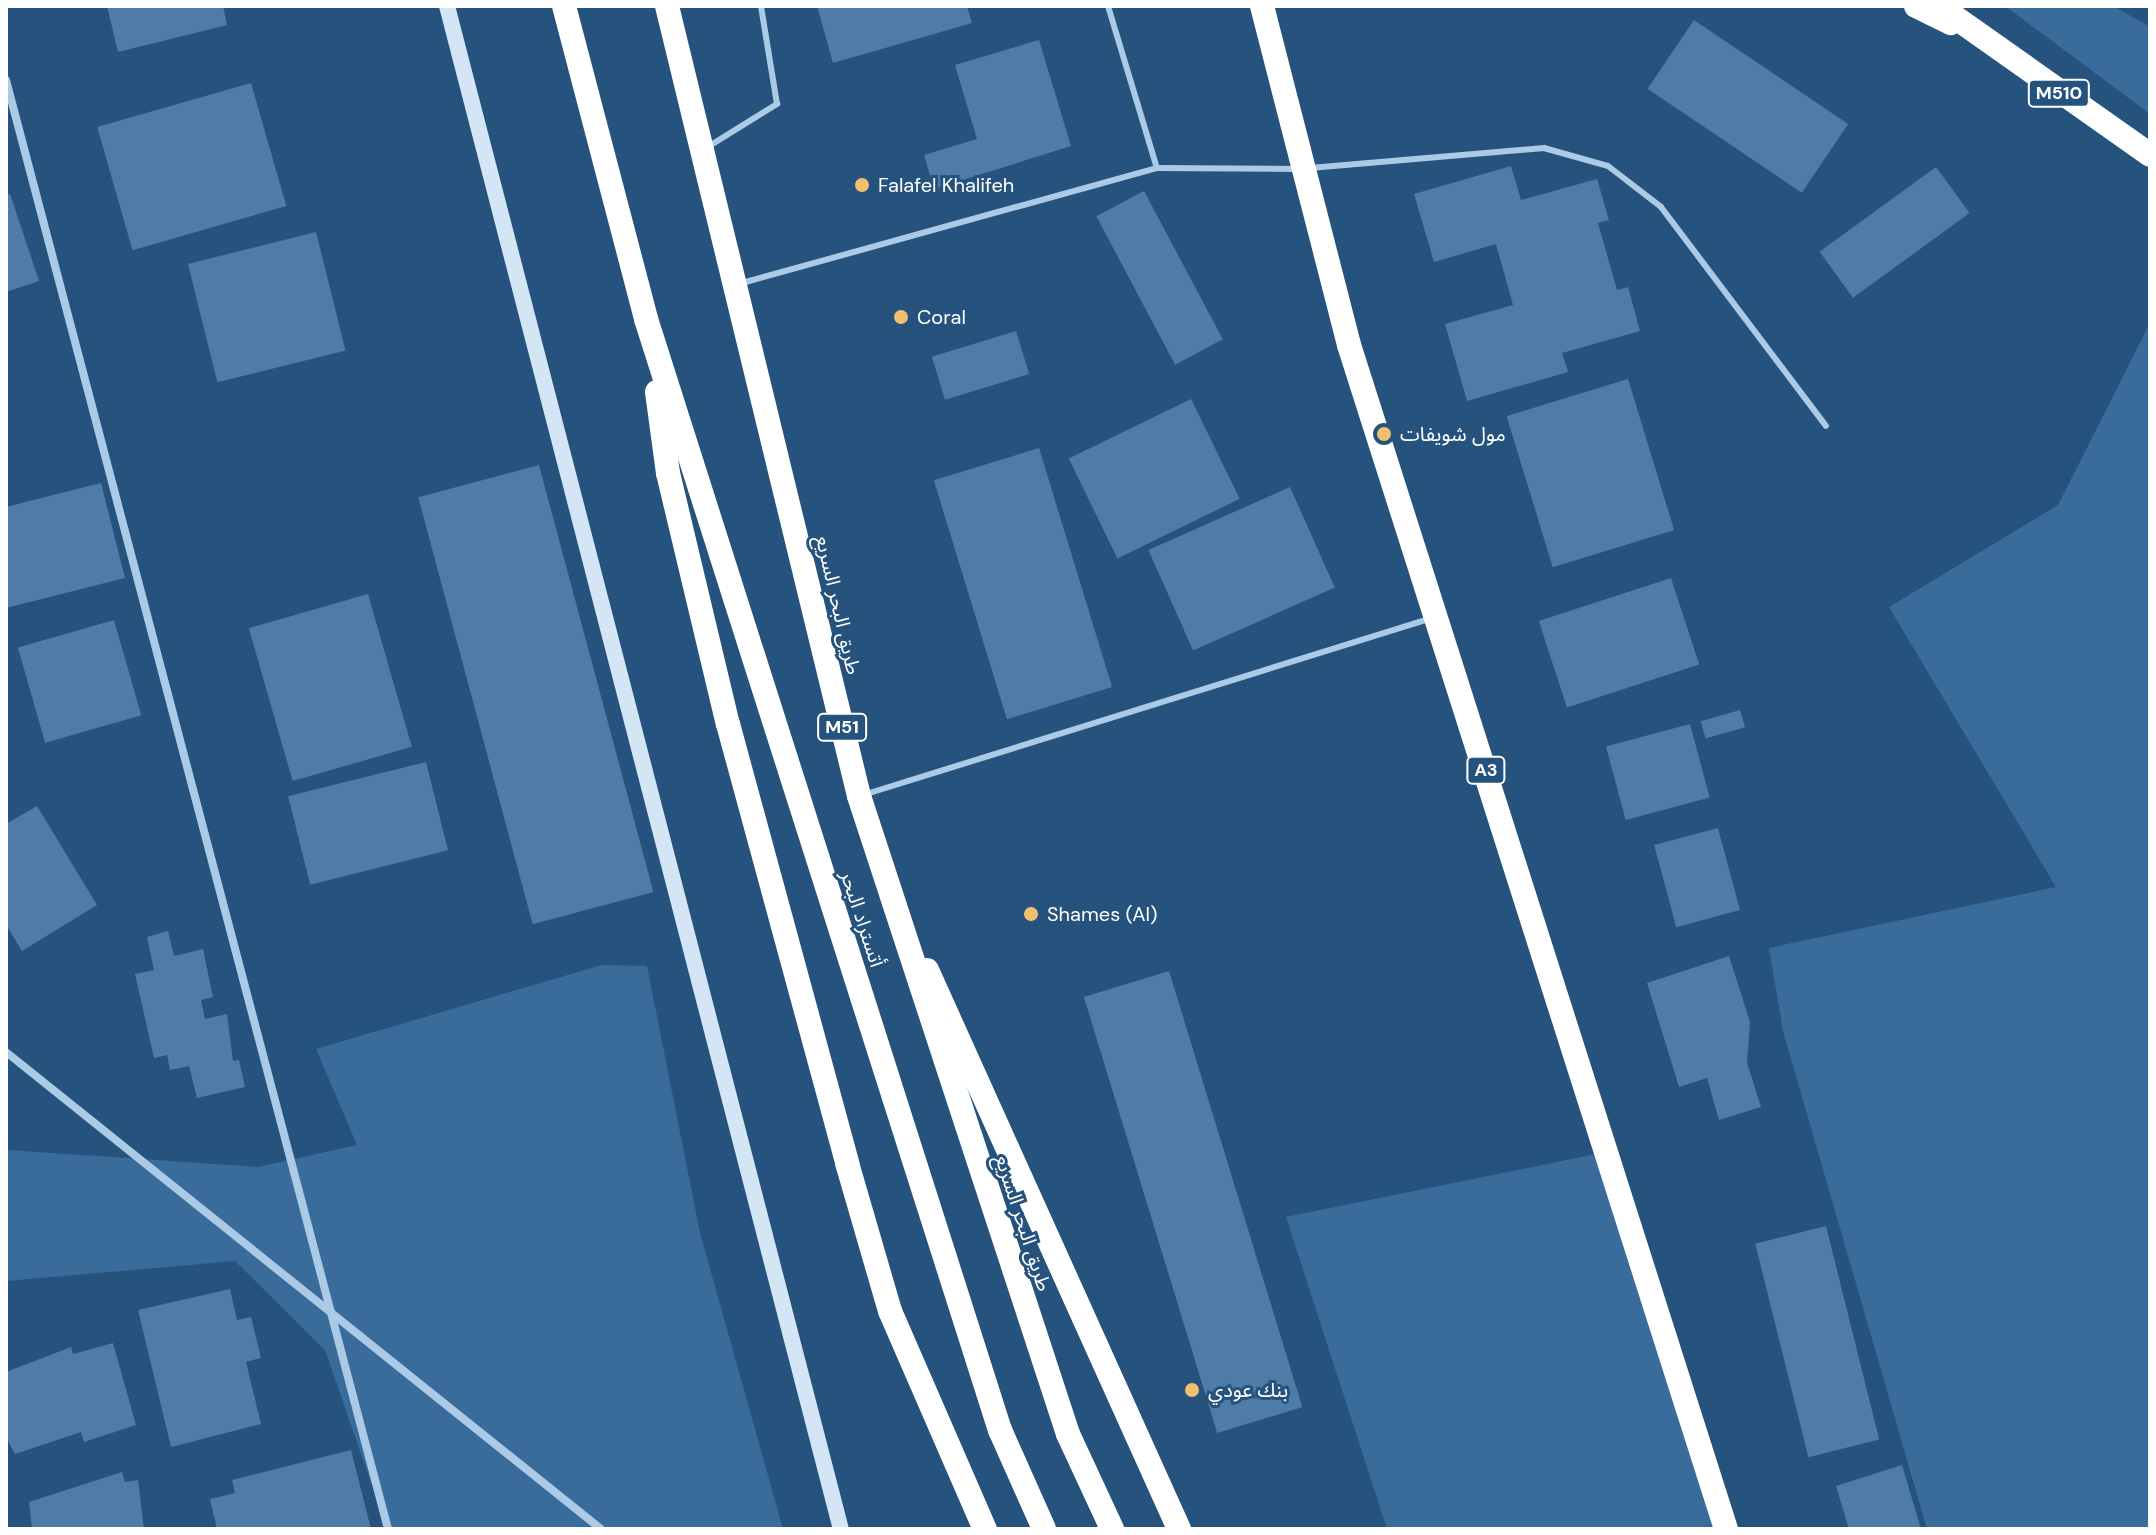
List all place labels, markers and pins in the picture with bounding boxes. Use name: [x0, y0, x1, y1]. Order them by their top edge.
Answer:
place label: Falafel Khalifeh: [878, 173, 1014, 197]
marker: Falafel Khalifeh: [853, 176, 871, 194]
place label: Coral: [917, 305, 966, 329]
marker: Coral: [892, 308, 910, 326]
place label: مول شويفات: [1400, 422, 1506, 446]
marker: مول شويفات: [1375, 425, 1393, 443]
place label: Shames (Al): [1047, 902, 1157, 926]
marker: Shames (Al): [1022, 905, 1040, 923]
place label: بنك عودي: [1208, 1378, 1288, 1402]
marker: بنك عودي: [1183, 1381, 1201, 1399]

